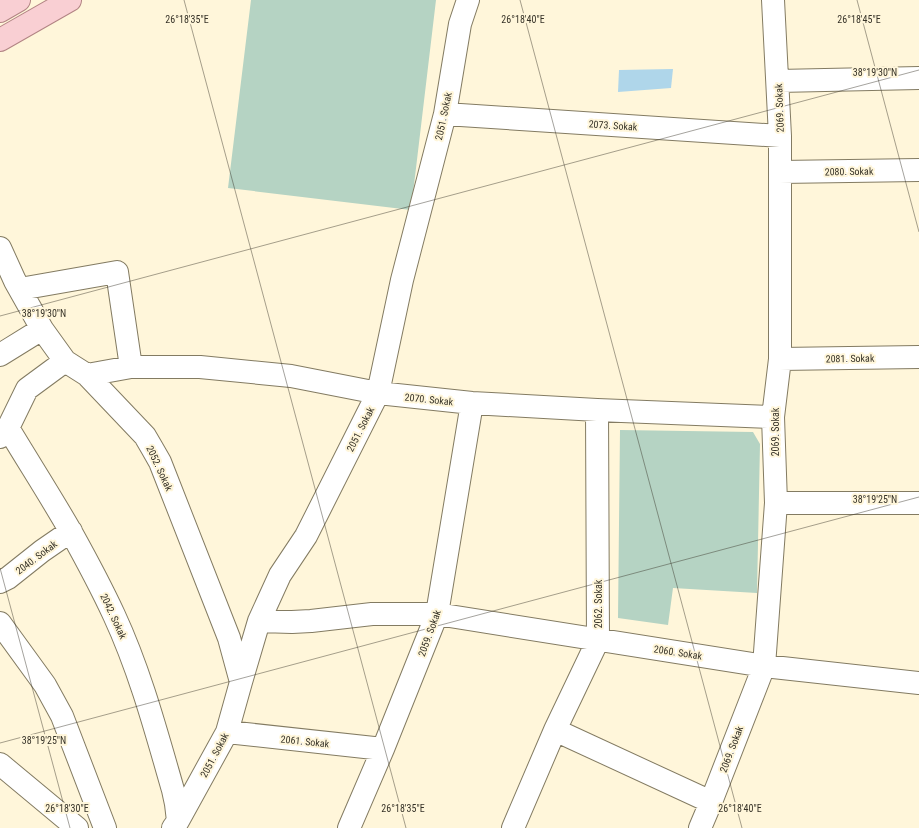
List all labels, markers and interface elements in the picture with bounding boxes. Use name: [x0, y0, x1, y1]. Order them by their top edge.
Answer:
text: 26°18'35"E: [165, 14, 209, 25]
text: 26°18'40"E: [501, 14, 545, 25]
text: 26°18'45"E: [837, 14, 881, 25]
text: 38°19'30"N: [853, 67, 897, 78]
street label: 2069. Sokak: [773, 83, 786, 133]
street label: 2051. Sokak: [433, 91, 454, 141]
street label: 2073. Sokak: [588, 118, 638, 133]
street label: 2080. Sokak: [825, 166, 874, 177]
text: 38°19'30"N: [22, 308, 66, 319]
street label: 2081. Sokak: [826, 353, 875, 364]
street label: 2070. Sokak: [404, 391, 454, 408]
street label: 2051. Sokak: [344, 405, 377, 453]
street label: 2069. Sokak: [770, 407, 781, 456]
street label: 2052. Sokak: [144, 444, 175, 493]
text: 38°19'25"N: [853, 494, 897, 505]
street label: 2040. Sokak: [14, 538, 59, 576]
street label: 2062. Sokak: [593, 579, 604, 628]
street label: 2042. Sokak: [98, 592, 129, 641]
street label: 2059. Sokak: [416, 608, 443, 658]
street label: 2060. Sokak: [653, 643, 703, 662]
street label: 2069. Sokak: [718, 724, 746, 774]
street label: 2051. Sokak: [198, 731, 231, 779]
street label: 2061. Sokak: [280, 733, 330, 750]
text: 38°19'25"N: [22, 735, 66, 746]
text: 26°18'30"E: [45, 803, 89, 814]
text: 26°18'35"E: [381, 803, 425, 814]
text: 26°18'40"E: [718, 803, 762, 814]

